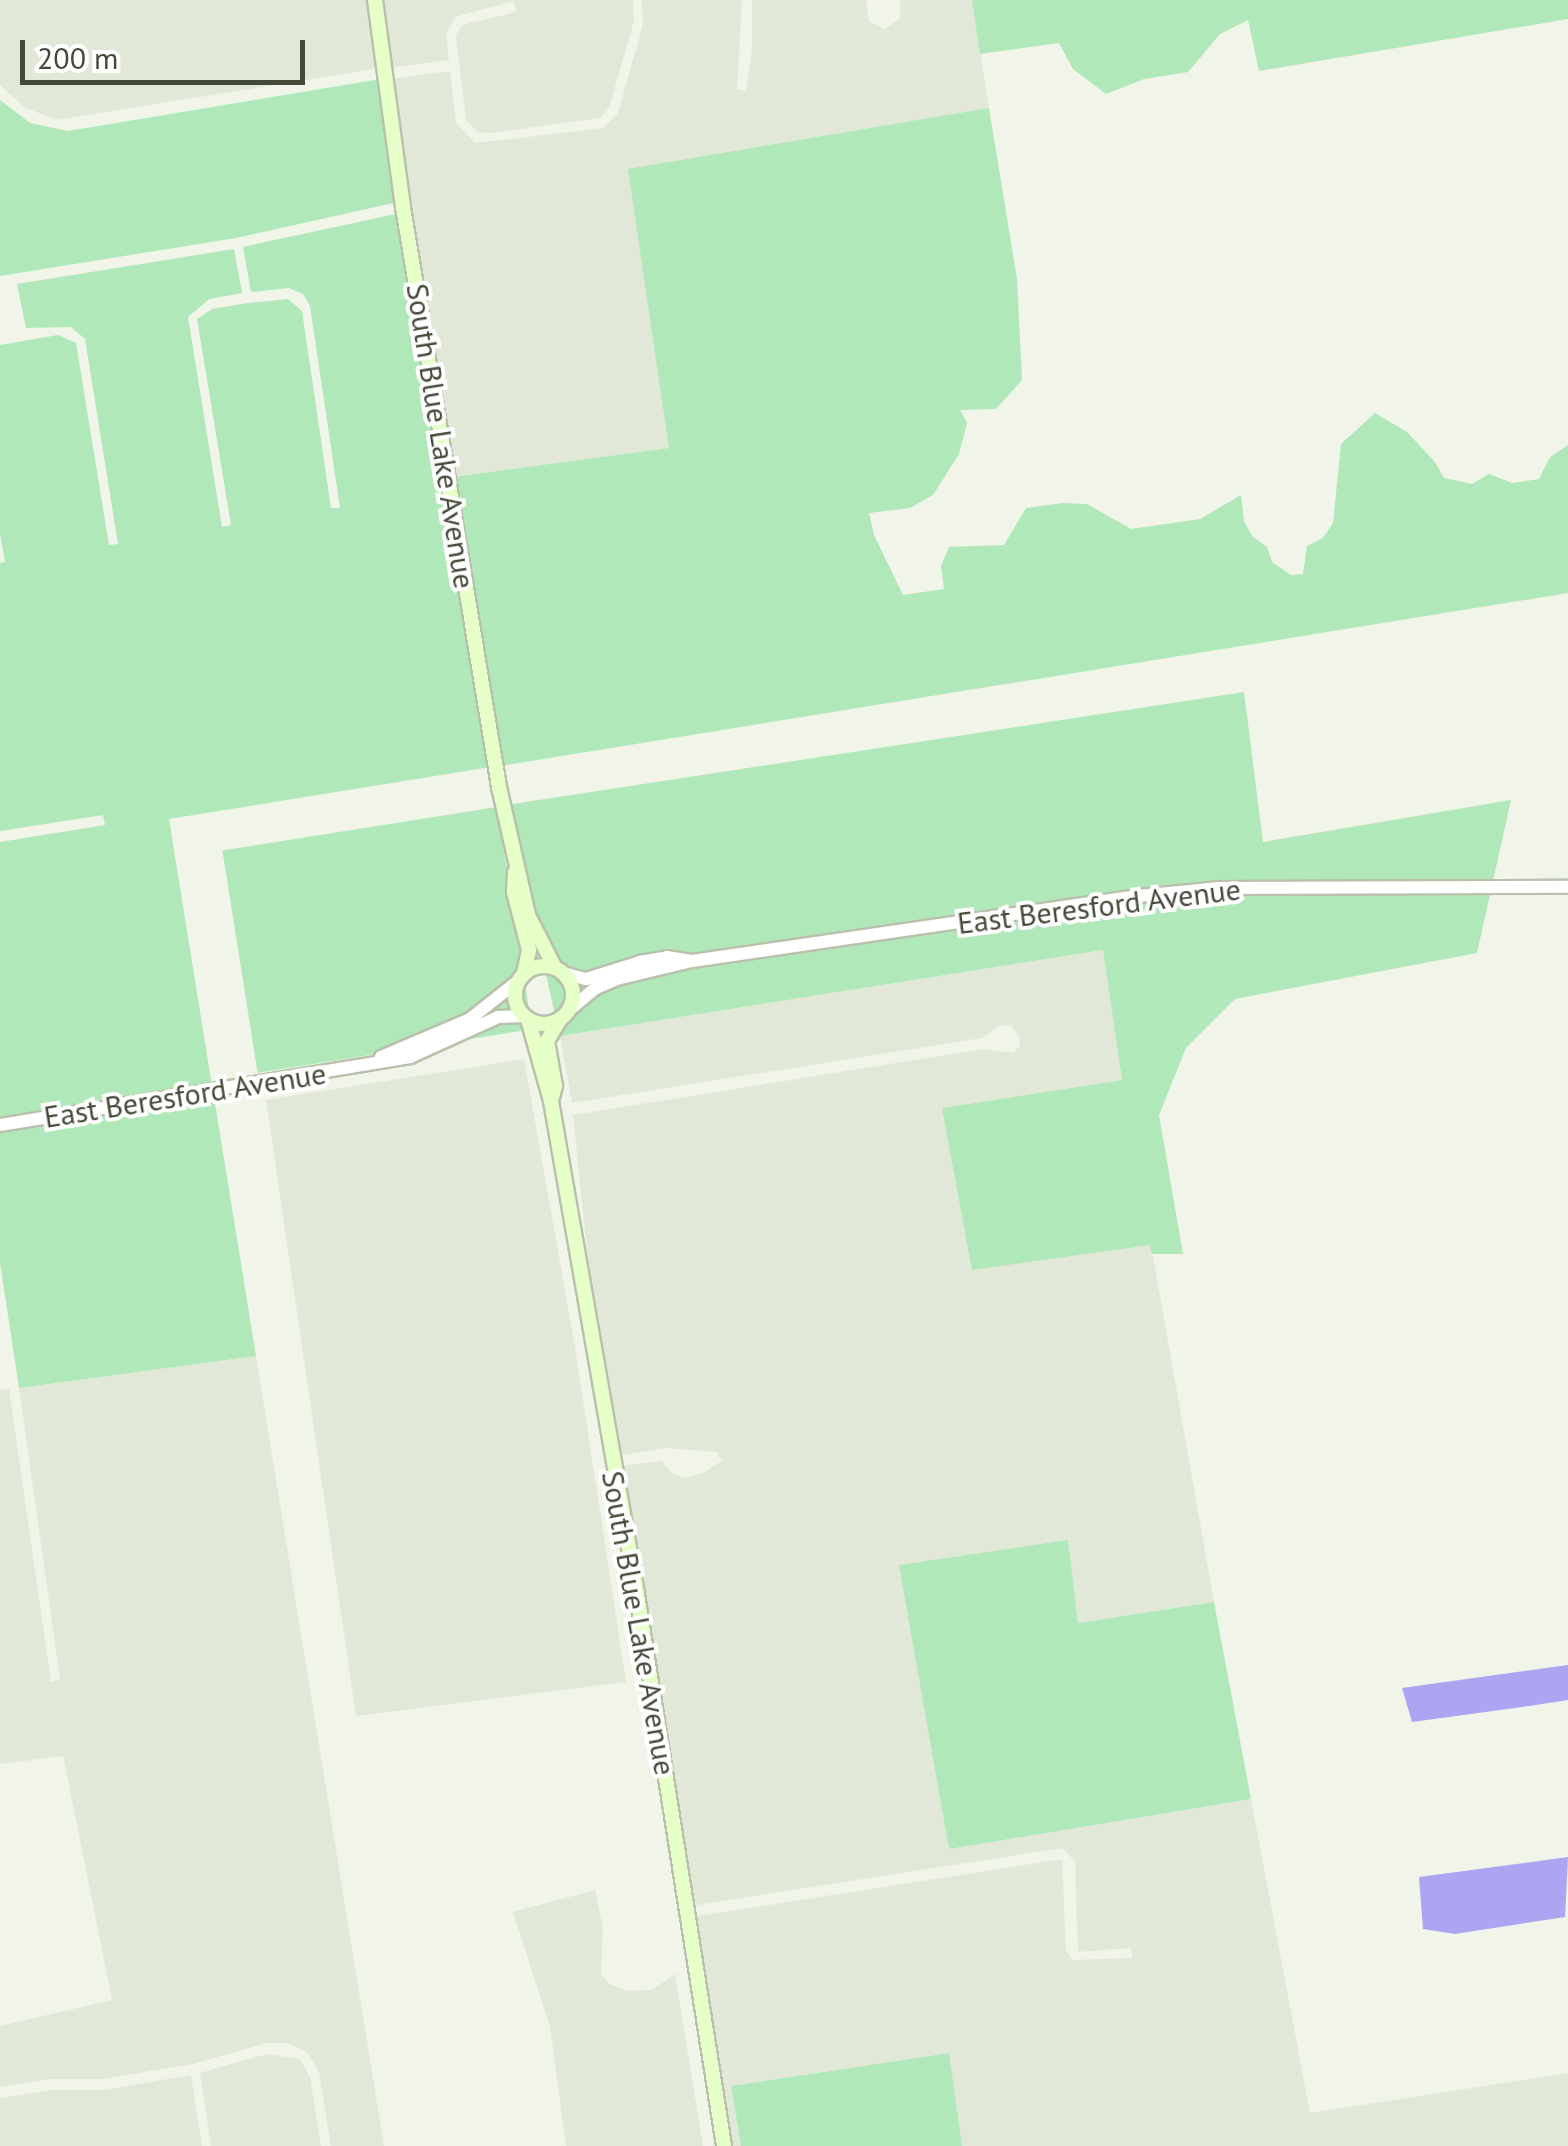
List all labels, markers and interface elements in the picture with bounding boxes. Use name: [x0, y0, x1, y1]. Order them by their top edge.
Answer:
scale bar: [25, 20, 310, 82]
text: 200 m: [37, 38, 118, 77]
street label: South Blue Lake Avenue: [399, 280, 483, 592]
street label: East Beresford Avenue: [955, 871, 1243, 941]
street label: East Beresford Avenue: [41, 1055, 329, 1135]
street label: South Blue Lake Avenue: [594, 1468, 684, 1778]

